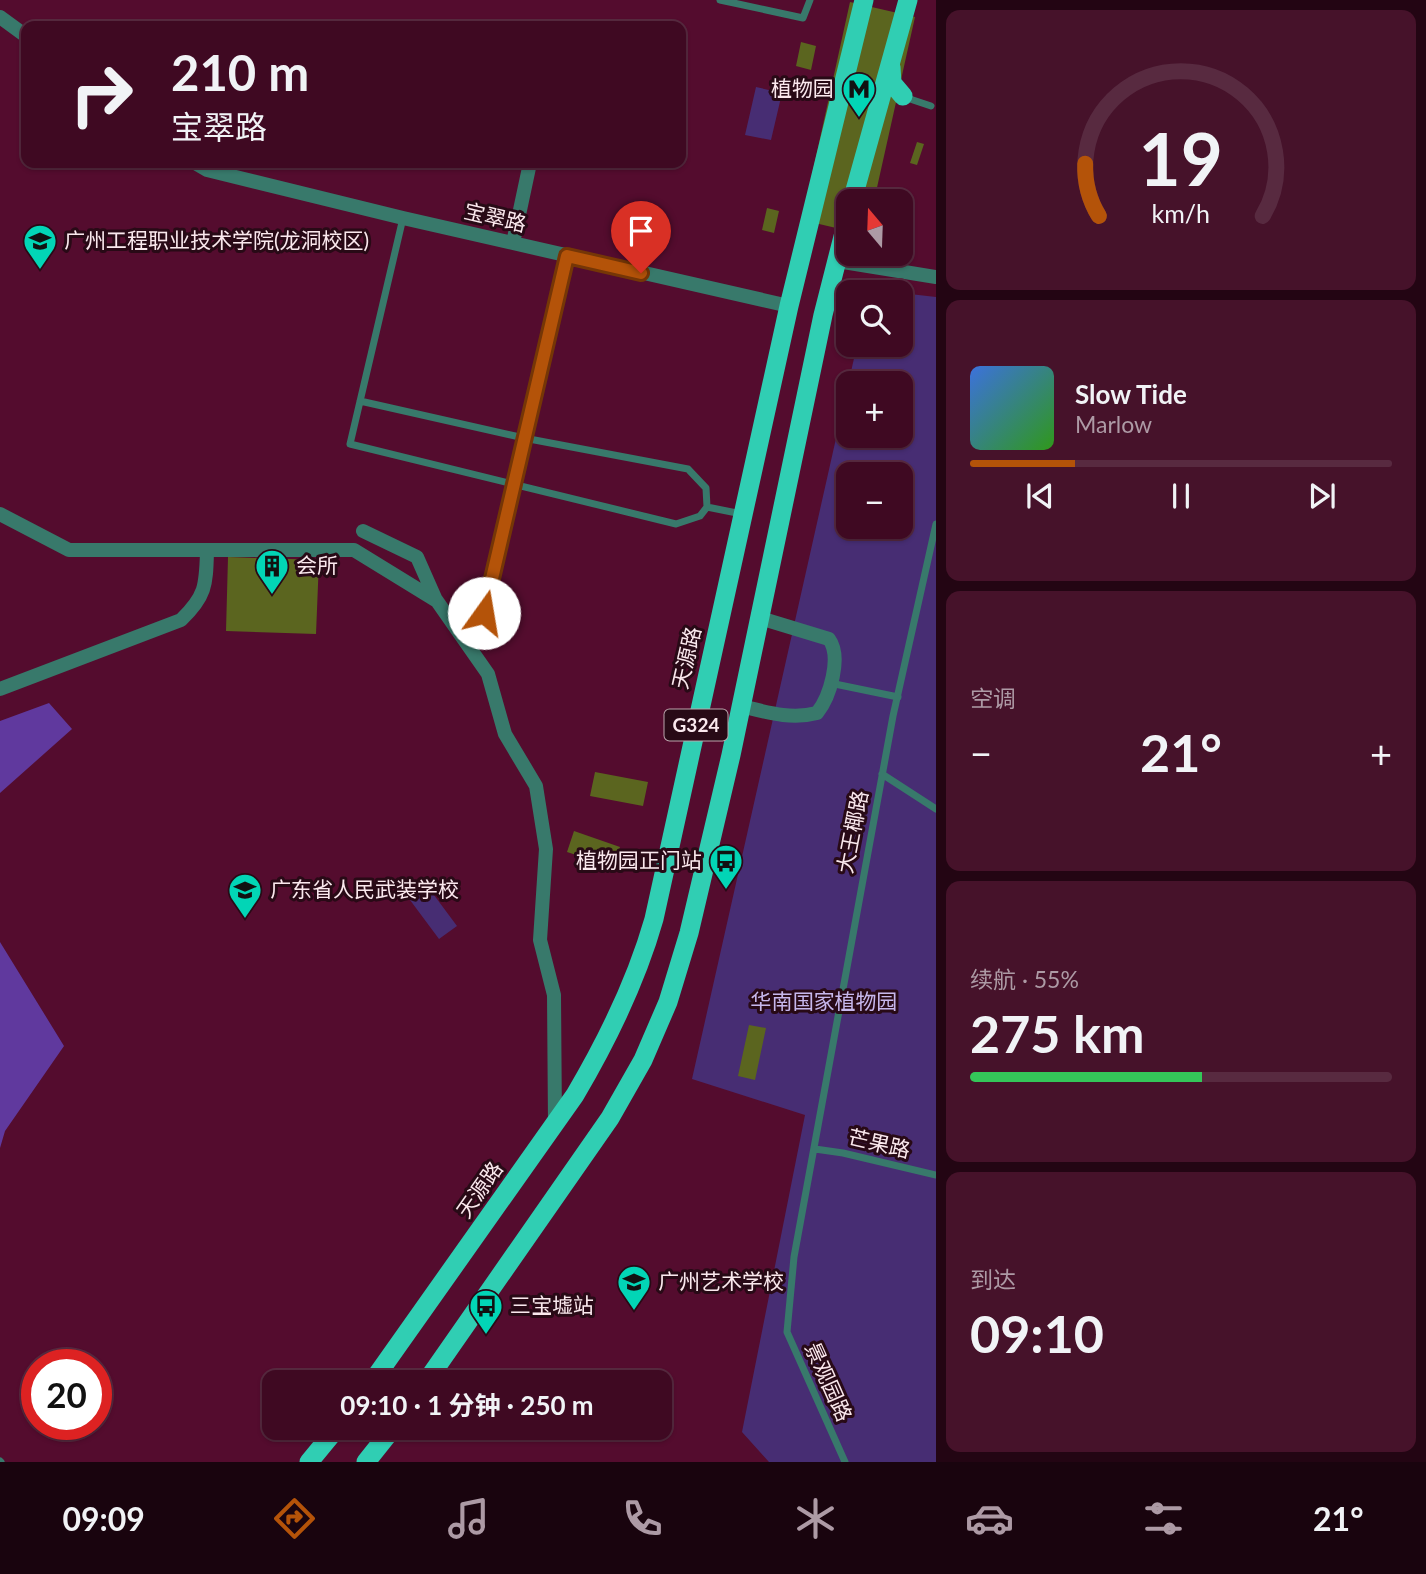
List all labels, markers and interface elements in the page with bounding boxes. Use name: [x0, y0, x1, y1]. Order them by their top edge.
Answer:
text: 210 m: [171, 43, 309, 101]
icon: right: [56, 49, 147, 140]
metro station icon: 植物园: [840, 70, 878, 119]
place label: 植物园: [771, 75, 834, 100]
text: 宝翠路: [171, 107, 267, 146]
text: 19: [1139, 115, 1223, 203]
north arrow: [836, 189, 914, 266]
map controls: [836, 189, 913, 539]
street label: 宝翠路: [462, 197, 529, 236]
text: km/h: [1152, 198, 1210, 228]
pin: [611, 201, 671, 273]
icon: arrive: [622, 212, 660, 250]
school or university icon: 广州工程职业技术学院(龙洞校区): [21, 222, 59, 271]
place label: 广州工程职业技术学院(龙洞校区): [64, 227, 369, 252]
button: search: [836, 280, 913, 357]
button: +: [836, 371, 913, 448]
text: Slow Tide: [1075, 378, 1187, 410]
text: Marlow: [1075, 410, 1152, 438]
button: −: [836, 462, 913, 539]
icon: previous: [1021, 477, 1059, 515]
icon: pause: [1162, 477, 1200, 515]
icon: next: [1303, 477, 1341, 515]
building icon: 会所: [253, 547, 291, 596]
place label: 会所: [296, 552, 338, 577]
position arrow: [447, 576, 521, 650]
street label: 天源路: [666, 624, 705, 691]
text: 空调: [970, 684, 1016, 712]
road number: G324: [664, 710, 728, 740]
text: 21°: [1140, 721, 1222, 783]
text: −: [970, 730, 992, 776]
text: +: [1370, 730, 1392, 776]
street label: 大王椰路: [831, 788, 872, 875]
bus stop icon: 植物园正门站: [707, 842, 745, 891]
place label: 植物园正门站: [576, 847, 702, 872]
school or university icon: 广东省人民武装学校: [226, 871, 264, 920]
place label: 广东省人民武装学校: [270, 876, 459, 901]
text: 续航 · 55%: [970, 965, 1079, 993]
park label: 华南国家植物园: [751, 988, 898, 1013]
text: 275 km: [970, 1002, 1144, 1064]
street label: 芒果路: [846, 1123, 913, 1162]
street label: 天源路: [450, 1156, 507, 1222]
school or university icon: 广州艺术学校: [615, 1263, 653, 1312]
text: 到达: [970, 1265, 1016, 1293]
place label: 广州艺术学校: [658, 1268, 784, 1293]
bus stop icon: 三宝墟站: [467, 1287, 505, 1336]
place label: 三宝墟站: [510, 1292, 594, 1317]
text: 09:10: [970, 1302, 1104, 1364]
street label: 景观园路: [801, 1338, 858, 1425]
speed limit sign: 20: [21, 1349, 112, 1440]
text: 09:10 · 1 分钟 · 250 m: [340, 1389, 594, 1421]
icon: directions: [270, 1494, 319, 1543]
icon: music: [444, 1494, 493, 1543]
icon: phone: [618, 1494, 667, 1543]
icon: climate: [791, 1494, 840, 1543]
icon: car: [965, 1494, 1014, 1543]
icon: filters: [1139, 1494, 1188, 1543]
text: 09:09: [62, 1499, 145, 1538]
text: 21°: [1313, 1499, 1363, 1538]

